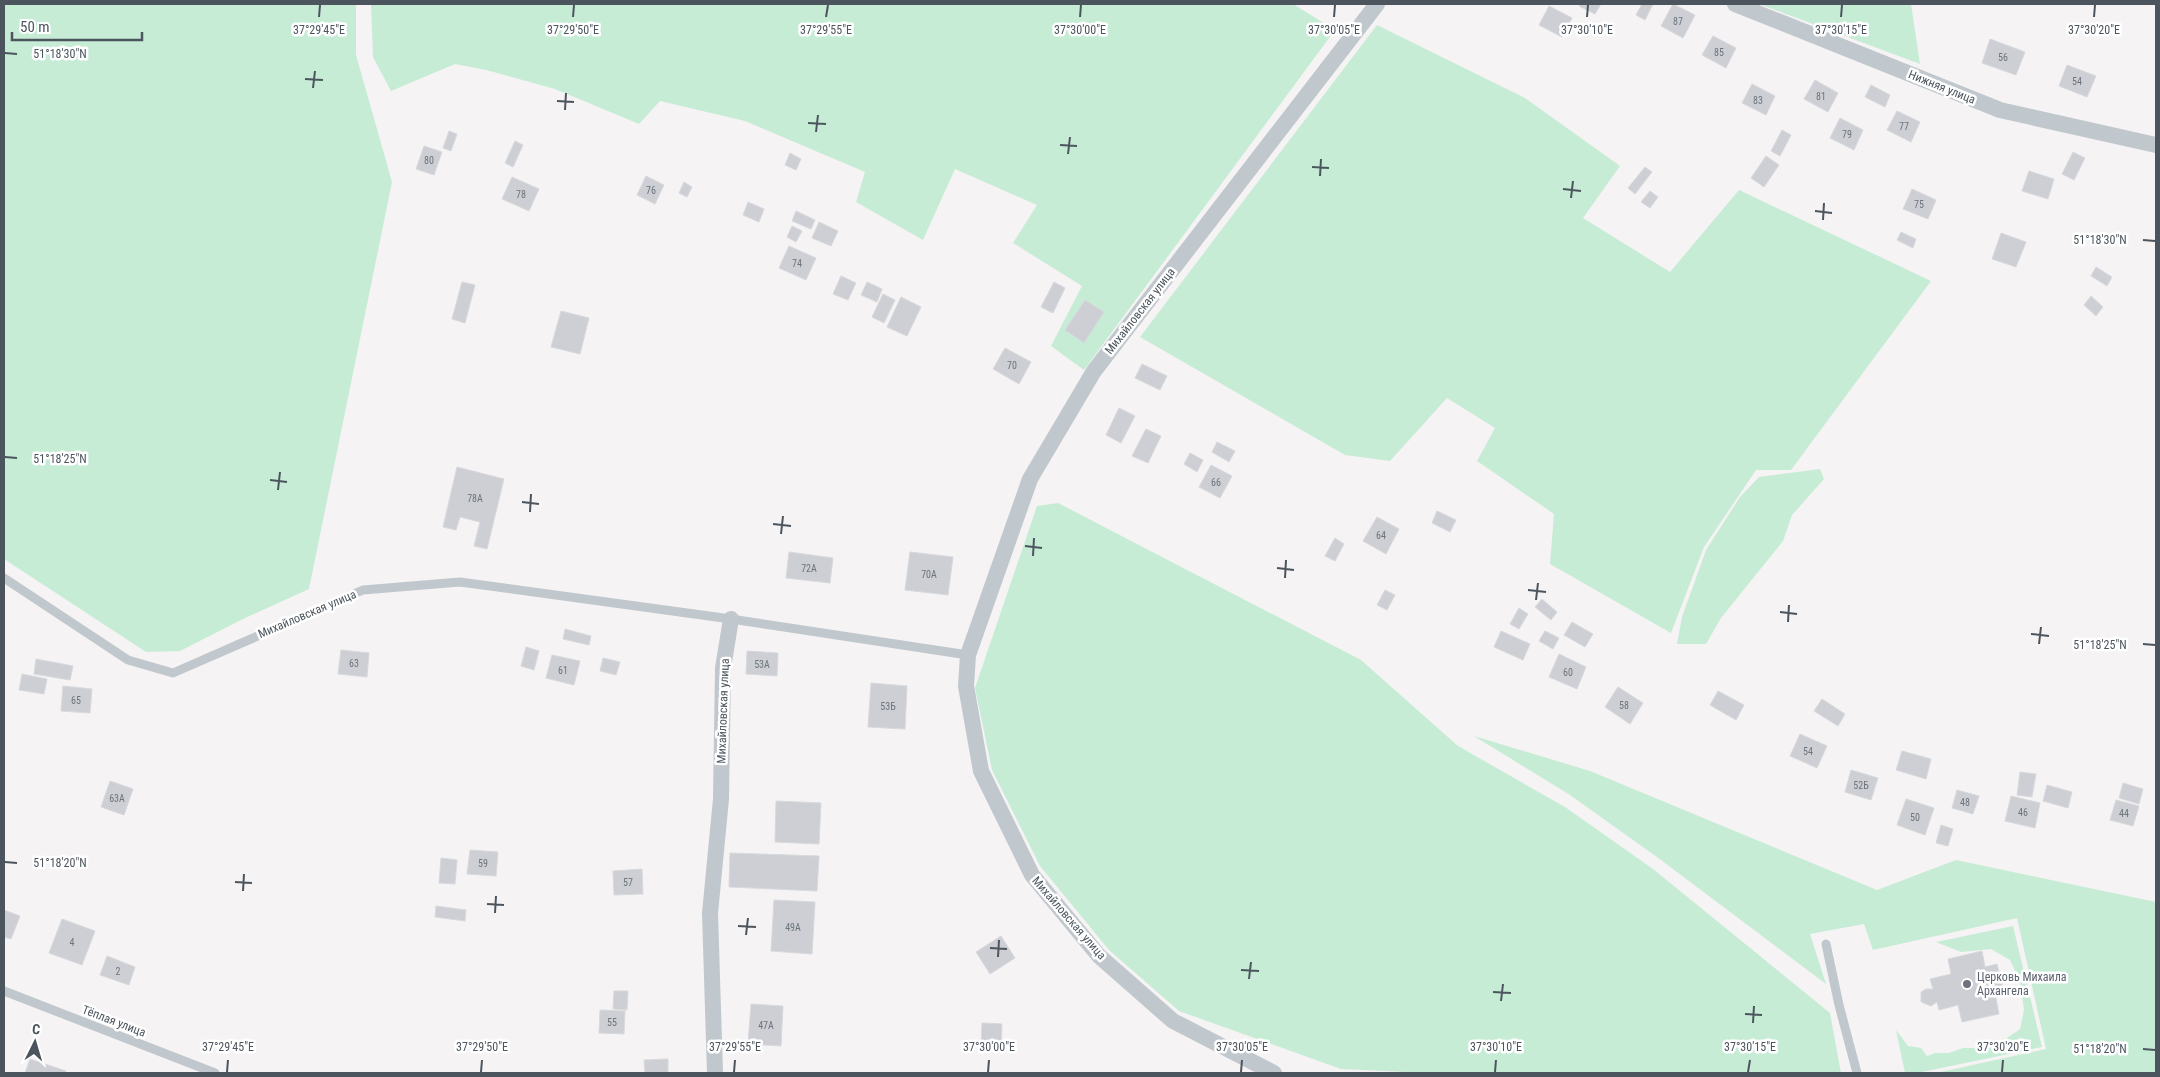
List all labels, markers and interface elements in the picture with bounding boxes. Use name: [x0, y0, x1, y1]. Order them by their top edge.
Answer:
scale bar: [12, 10, 142, 42]
house number: 87: [1673, 16, 1683, 27]
text: 50 m: [20, 18, 50, 36]
text: 37°29'45"E: [293, 23, 345, 37]
text: 37°29'50"E: [547, 23, 599, 37]
text: 37°29'55"E: [800, 23, 852, 37]
text: 37°30'00"E: [1054, 23, 1106, 37]
text: 37°30'05"E: [1308, 23, 1360, 37]
text: 37°30'10"E: [1561, 23, 1613, 37]
text: 37°30'15"E: [1815, 23, 1867, 37]
text: 37°30'20"E: [2068, 23, 2120, 37]
text: 51°18'30"N: [33, 47, 87, 61]
house number: 85: [1714, 47, 1724, 58]
house number: 56: [1998, 52, 2008, 63]
street label: Нижняя улица: [1906, 67, 1978, 107]
house number: 54: [2072, 76, 2082, 87]
house number: 81: [1816, 91, 1826, 102]
house number: 83: [1753, 95, 1763, 106]
house number: 77: [1899, 121, 1909, 132]
house number: 79: [1842, 129, 1852, 140]
house number: 80: [424, 155, 434, 166]
house number: 76: [646, 185, 656, 196]
house number: 78: [516, 189, 526, 200]
house number: 75: [1914, 199, 1924, 210]
text: 51°18'30"N: [2073, 233, 2127, 247]
house number: 74: [792, 258, 802, 269]
street label: Михайловская улица: [1102, 265, 1178, 357]
house number: 70: [1007, 360, 1017, 371]
text: 51°18'25"N: [33, 452, 87, 466]
house number: 66: [1211, 477, 1221, 488]
house number: 78А: [467, 493, 483, 504]
house number: 64: [1376, 530, 1386, 541]
house number: 72А: [801, 563, 817, 574]
house number: 70А: [921, 569, 937, 580]
street label: Михайловская улица: [256, 587, 358, 641]
text: 51°18'25"N: [2073, 638, 2127, 652]
house number: 63: [349, 658, 359, 669]
street label: Михайловская улица: [714, 658, 732, 764]
house number: 53А: [754, 659, 770, 670]
house number: 61: [558, 665, 568, 676]
house number: 60: [1563, 667, 1573, 678]
house number: 65: [71, 695, 81, 706]
house number: 58: [1619, 700, 1629, 711]
house number: 53Б: [880, 701, 896, 712]
house number: 54: [1803, 746, 1813, 757]
house number: 52Б: [1853, 780, 1869, 791]
house number: 63А: [109, 793, 125, 804]
house number: 48: [1960, 797, 1970, 808]
house number: 46: [2018, 807, 2028, 818]
house number: 44: [2119, 808, 2129, 819]
house number: 50: [1910, 812, 1920, 823]
text: 51°18'20"N: [33, 856, 87, 870]
house number: 59: [478, 858, 488, 869]
street label: Михайловская улица: [1029, 874, 1109, 962]
house number: 57: [623, 877, 633, 888]
house number: 49А: [785, 922, 801, 933]
house number: 4: [70, 937, 75, 948]
house number: 2: [116, 966, 121, 977]
place label: Церковь Михаила Архангела: [1977, 970, 2067, 998]
marker: Церковь Михаила Архангела: [1961, 978, 1973, 990]
street label: Тёплая улица: [80, 1002, 148, 1040]
north arrow: [10, 1017, 60, 1067]
house number: 55: [607, 1017, 617, 1028]
house number: 47А: [758, 1020, 774, 1031]
text: С: [31, 1021, 41, 1037]
text: 37°29'45"E: [202, 1040, 254, 1054]
text: 37°29'50"E: [456, 1040, 508, 1054]
text: 37°29'55"E: [709, 1040, 761, 1054]
text: 37°30'00"E: [963, 1040, 1015, 1054]
text: 37°30'05"E: [1216, 1040, 1268, 1054]
text: 37°30'10"E: [1470, 1040, 1522, 1054]
text: 37°30'15"E: [1724, 1040, 1776, 1054]
text: 37°30'20"E: [1977, 1040, 2029, 1054]
text: 51°18'20"N: [2073, 1042, 2127, 1056]

